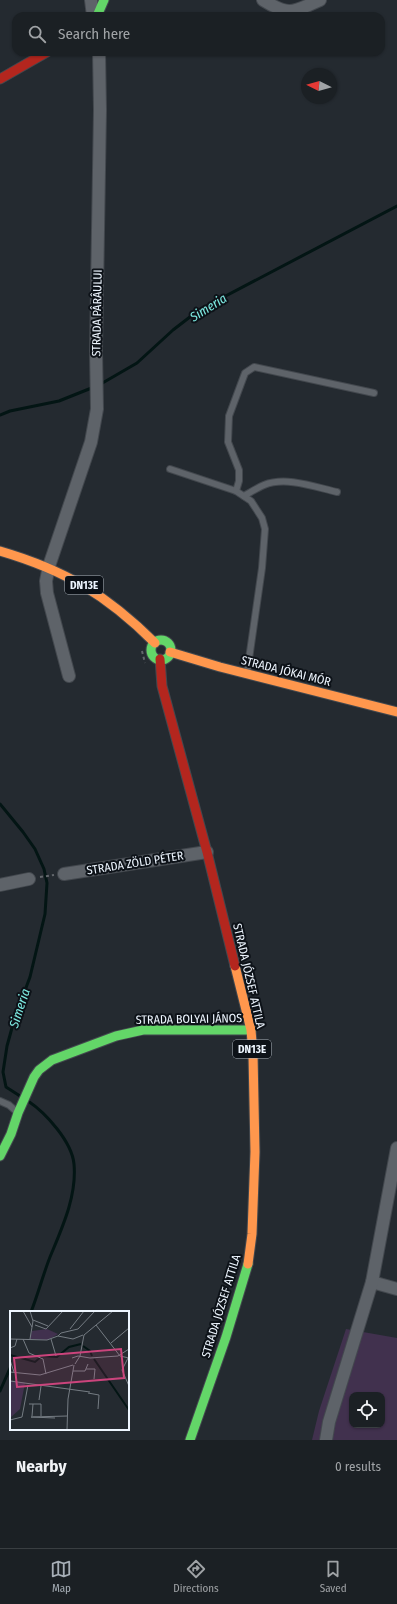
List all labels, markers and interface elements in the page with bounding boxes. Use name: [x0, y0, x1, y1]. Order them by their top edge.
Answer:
search box: [12, 12, 385, 56]
icon: search: [26, 23, 48, 45]
text: Search here: [58, 25, 130, 43]
north arrow: [301, 68, 337, 104]
street label: STRADA PÂRÂULUI: [88, 269, 105, 357]
water label: Simeria: [186, 290, 230, 325]
road number: DN13E: [65, 576, 103, 594]
street label: STRADA JÓKAI MÓR: [240, 652, 333, 689]
street label: STRADA ZÖLD PÉTER: [85, 846, 185, 878]
street label: STRADA JÓZSEF ATTILA: [230, 922, 269, 1031]
water label: Simeria: [6, 986, 33, 1031]
street label: STRADA BOLYAI JÁNOS: [136, 1010, 242, 1027]
road number: DN13E: [233, 1040, 271, 1058]
street label: STRADA JÓZSEF ATTILA: [198, 1252, 244, 1359]
inset map: [10, 1311, 129, 1430]
map controls: [349, 1392, 385, 1428]
button: locate: [349, 1392, 385, 1428]
text: Nearby: [16, 1456, 67, 1477]
text: 0 results: [335, 1459, 381, 1474]
tab: Map: [50, 1558, 72, 1595]
tab: Directions: [173, 1558, 219, 1595]
tab: Saved: [320, 1558, 347, 1595]

